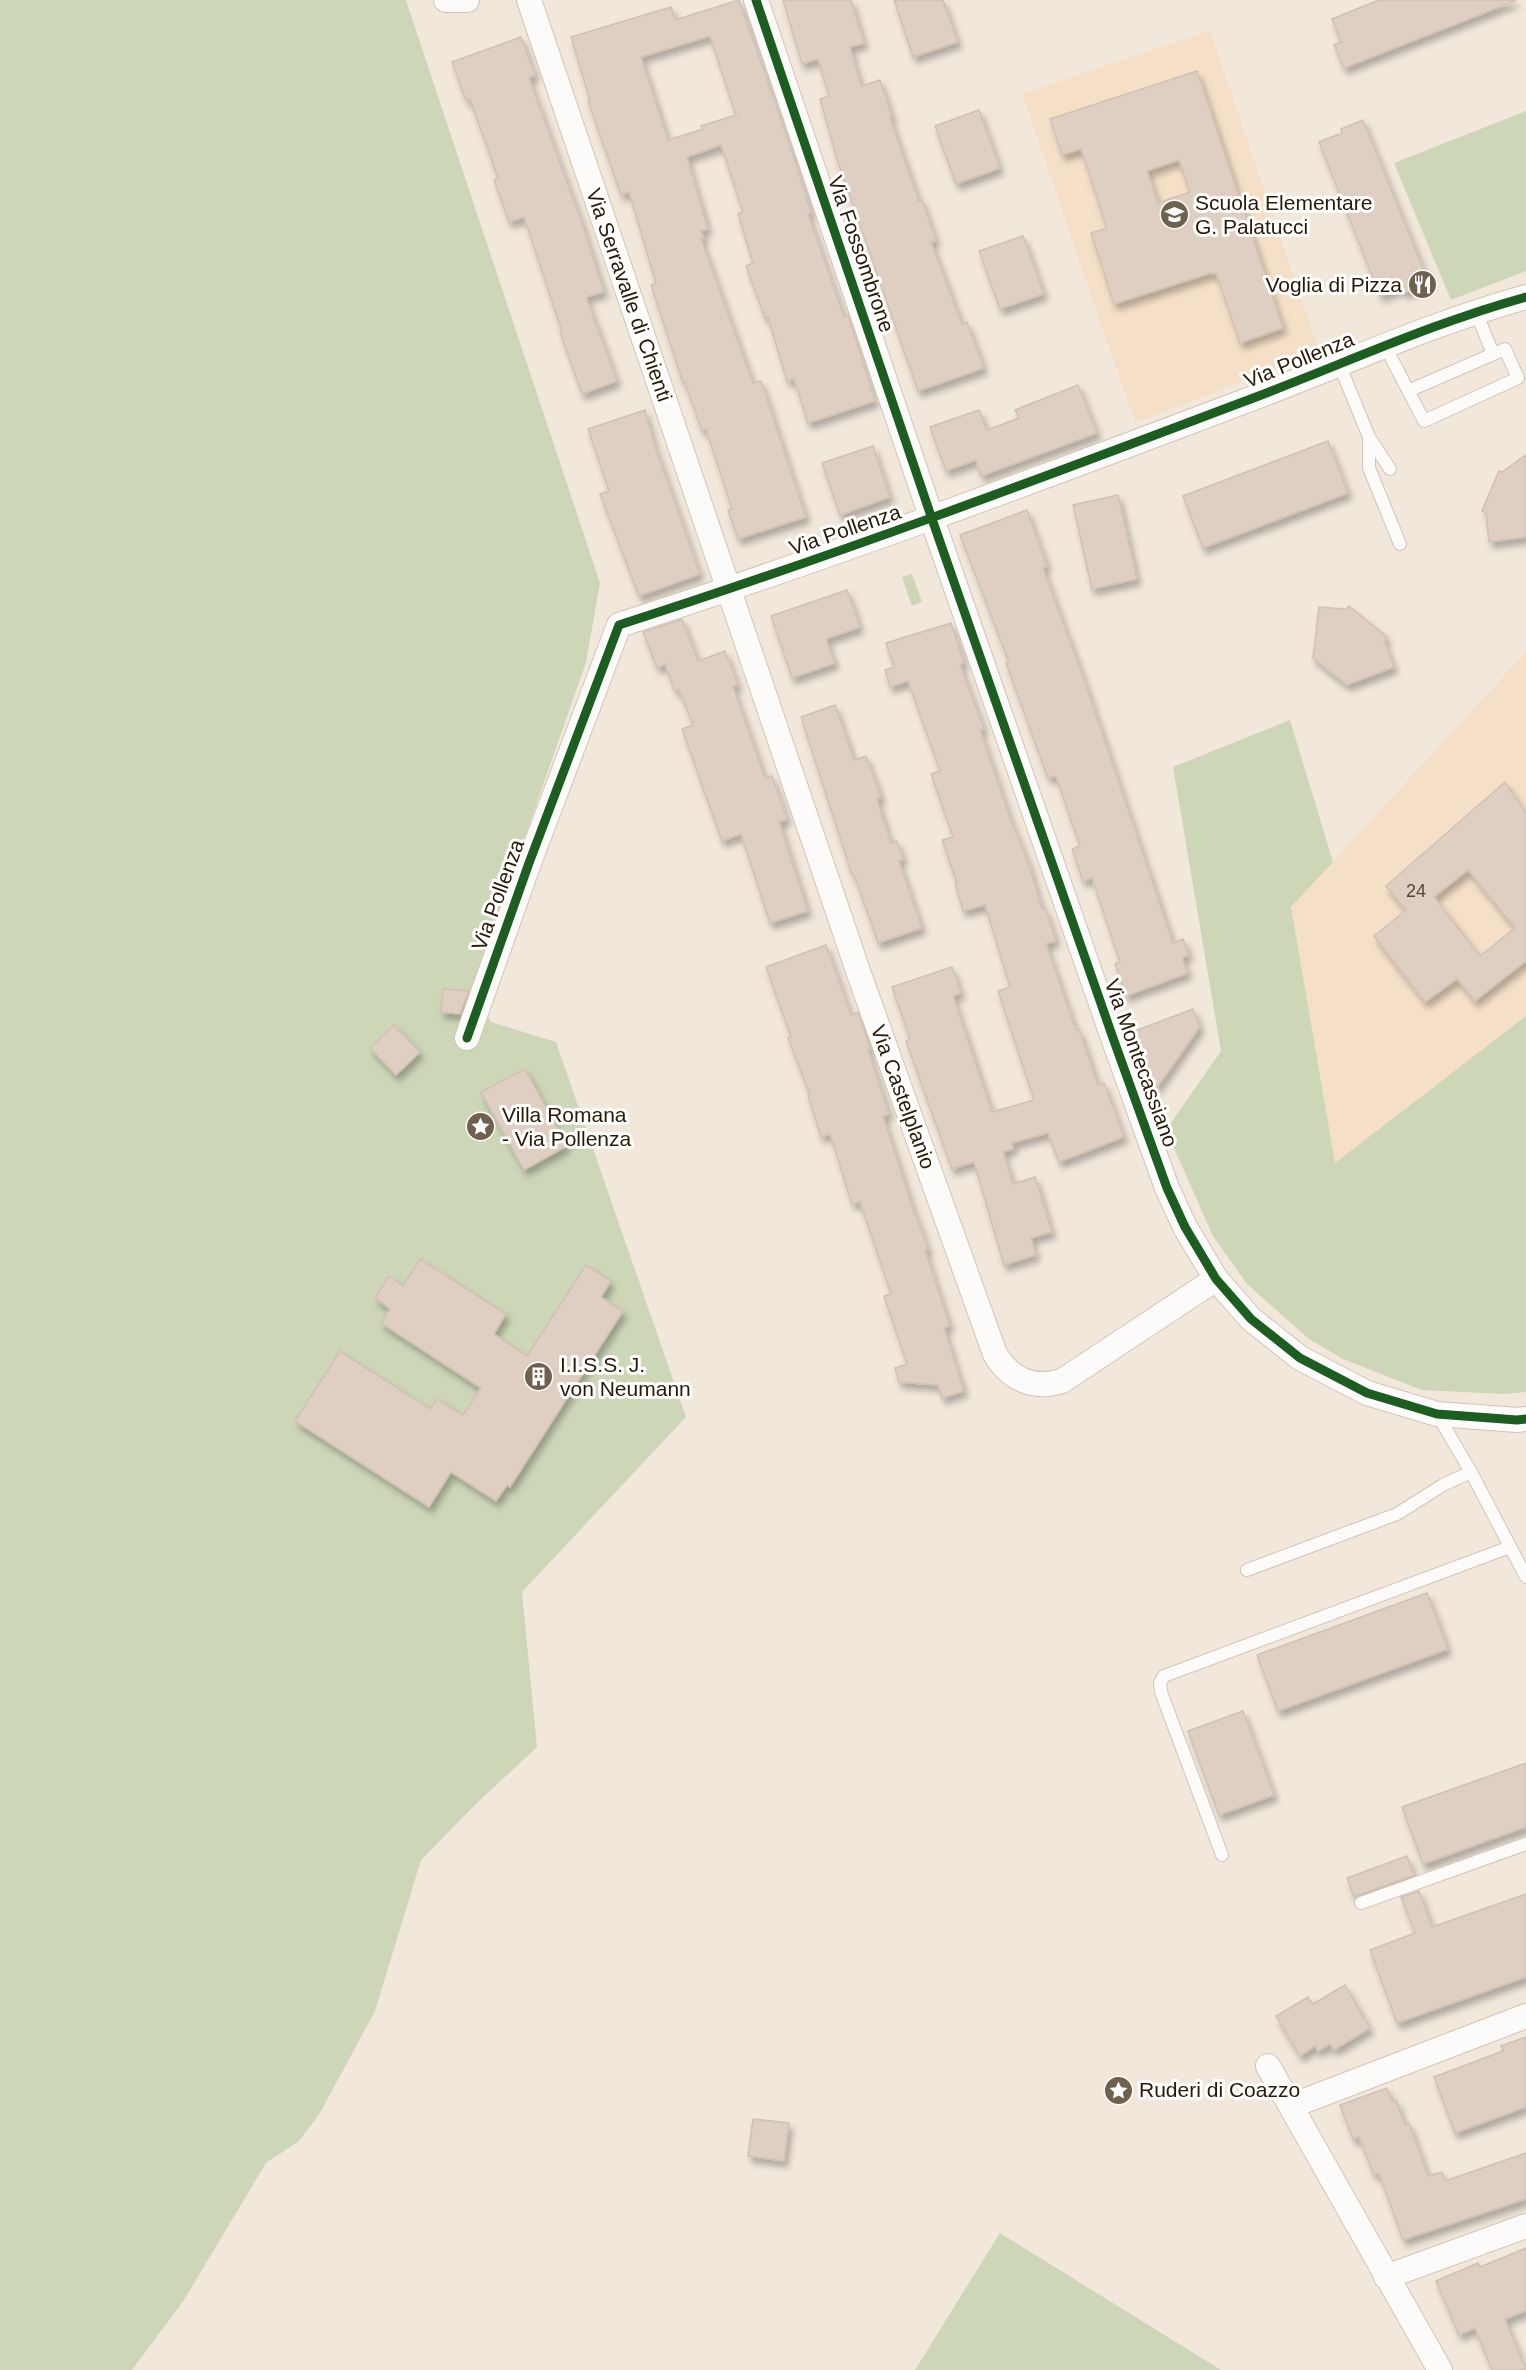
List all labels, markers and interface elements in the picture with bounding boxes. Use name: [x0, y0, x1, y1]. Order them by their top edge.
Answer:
street label: Via Fossombrone: [824, 172, 899, 335]
street label: Via Serravalle di Chienti: [582, 185, 677, 404]
place label: Scuola Elementare G. Palatucci: [1195, 191, 1372, 238]
school or university icon: Scuola Elementare G. Palatucci: [1158, 199, 1190, 231]
restaurant icon: Voglia di Pizza: [1407, 269, 1439, 301]
place label: Voglia di Pizza: [1265, 273, 1402, 296]
street label: Via Pollenza: [1241, 327, 1357, 392]
street label: Via Pollenza: [786, 500, 904, 559]
street label: Via Pollenza: [467, 836, 528, 953]
house number: 24: [1406, 881, 1426, 901]
street label: Via Montecassiano: [1100, 976, 1183, 1150]
street label: Via Castelplanio: [867, 1022, 940, 1172]
place label: Villa Romana - Via Pollenza: [502, 1103, 632, 1150]
place icon: Villa Romana - Via Pollenza: [465, 1111, 497, 1143]
place label: I.I.S.S. J. von Neumann: [560, 1353, 691, 1400]
building icon: I.I.S.S. J. von Neumann: [523, 1361, 555, 1393]
place icon: Ruderi di Coazzo: [1102, 2074, 1134, 2106]
place label: Ruderi di Coazzo: [1139, 2078, 1300, 2101]

